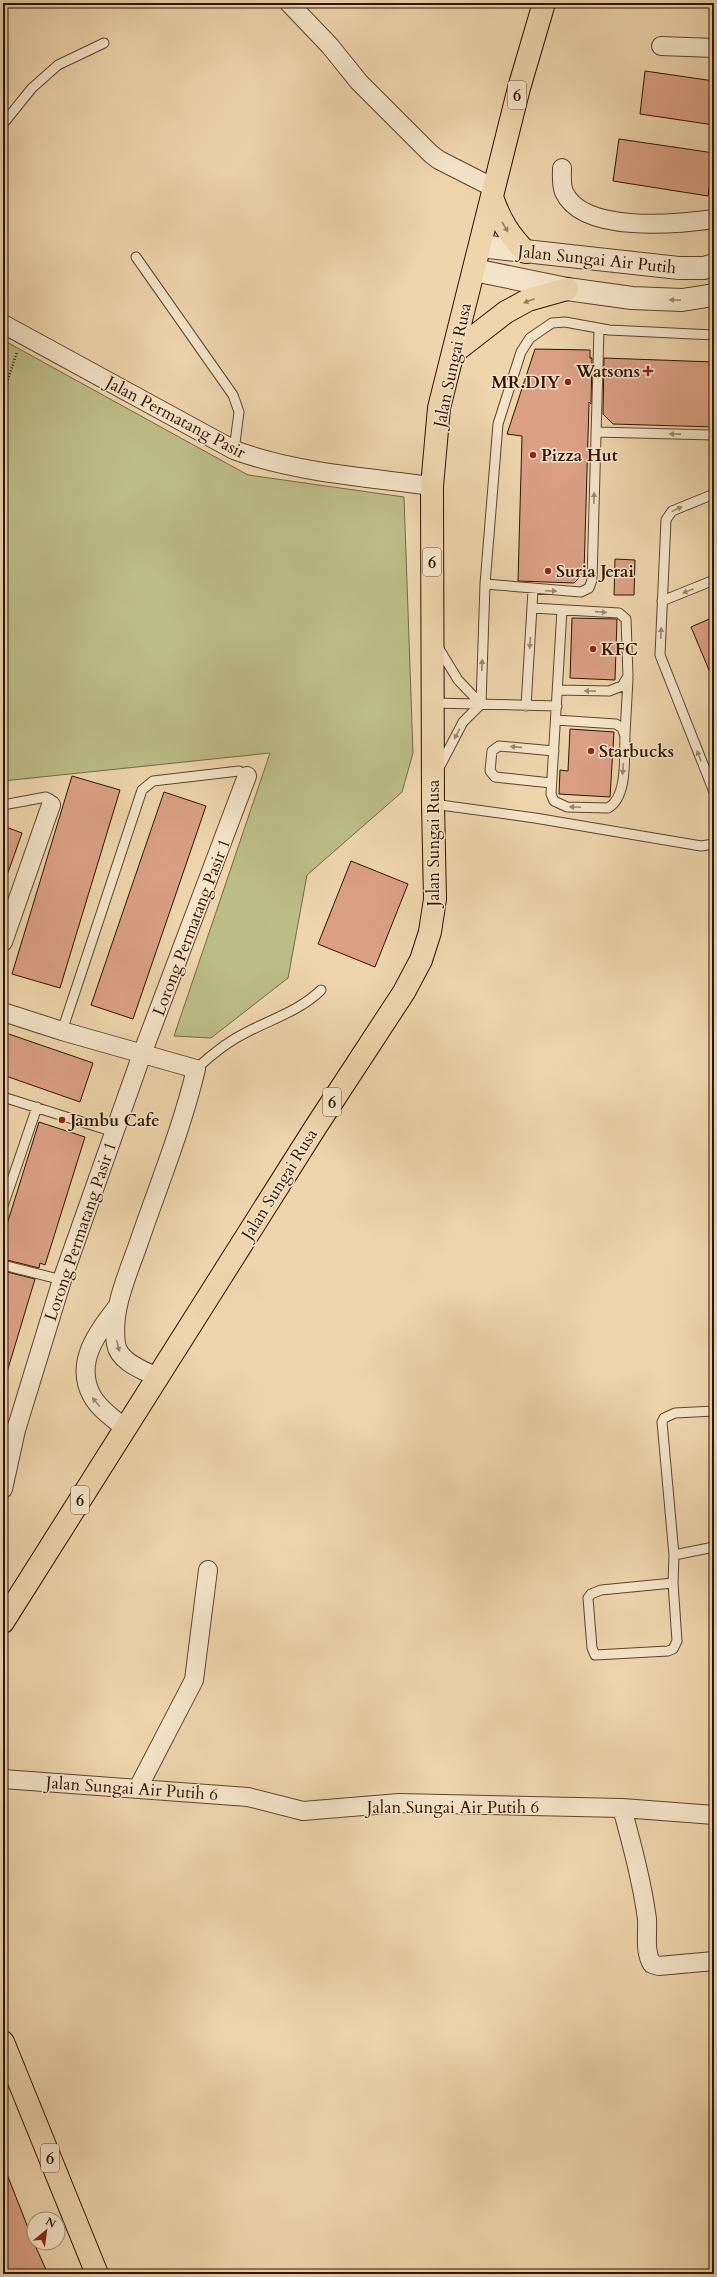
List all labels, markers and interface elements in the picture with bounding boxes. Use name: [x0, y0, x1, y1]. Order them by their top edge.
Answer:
road number: 6: [508, 81, 526, 109]
one-way arrow: [501, 221, 508, 233]
street label: Jalan Sungai Air Putih: [514, 239, 678, 279]
one-way arrow: [669, 296, 681, 303]
one-way arrow: [523, 298, 535, 304]
street label: Jalan Sungai Rusa: [427, 300, 477, 432]
place label: Watsons: [575, 360, 640, 383]
marker: Watsons: [643, 366, 653, 376]
street label: Jalan Permatang Pasir: [99, 369, 250, 464]
place label: MR.DIY: [491, 371, 560, 394]
marker: MR.DIY: [563, 377, 573, 387]
one-way arrow: [668, 431, 681, 437]
place label: Pizza Hut: [541, 444, 618, 467]
marker: Pizza Hut: [528, 450, 538, 460]
one-way arrow: [591, 491, 597, 504]
one-way arrow: [671, 506, 682, 512]
road number: 6: [423, 548, 441, 576]
place label: Suria Jerai: [556, 560, 634, 583]
marker: Suria Jerai: [543, 566, 553, 576]
one-way arrow: [545, 587, 557, 594]
one-way arrow: [682, 588, 694, 594]
one-way arrow: [595, 609, 607, 616]
one-way arrow: [658, 626, 664, 639]
one-way arrow: [526, 637, 533, 649]
place label: KFC: [601, 638, 638, 661]
marker: KFC: [588, 644, 598, 654]
one-way arrow: [479, 658, 485, 671]
one-way arrow: [583, 688, 596, 694]
one-way arrow: [453, 728, 460, 739]
place label: Starbucks: [599, 740, 674, 763]
one-way arrow: [510, 744, 522, 751]
marker: Starbucks: [586, 746, 596, 756]
one-way arrow: [696, 750, 702, 762]
one-way arrow: [620, 763, 626, 776]
street label: Jalan Sungai Rusa: [422, 779, 445, 909]
one-way arrow: [569, 804, 581, 811]
street label: Lorong Permatang Pasir 1: [147, 835, 236, 1019]
road number: 6: [323, 1088, 341, 1116]
place label: Jambu Cafe: [67, 1109, 160, 1132]
marker: Jambu Cafe: [57, 1115, 67, 1125]
street label: Jalan Sungai Rusa: [234, 1124, 323, 1247]
street label: Lorong Permatang Pasir 1: [39, 1138, 122, 1324]
one-way arrow: [115, 1340, 121, 1352]
one-way arrow: [92, 1396, 101, 1407]
road number: 6: [71, 1486, 89, 1514]
street label: Jalan Sungai Air Putih 6: [42, 1771, 219, 1806]
street label: Jalan Sungai Air Putih 6: [364, 1796, 540, 1819]
road number: 6: [41, 2144, 59, 2172]
north arrow: [26, 2211, 66, 2251]
text: N: [43, 2214, 59, 2232]

